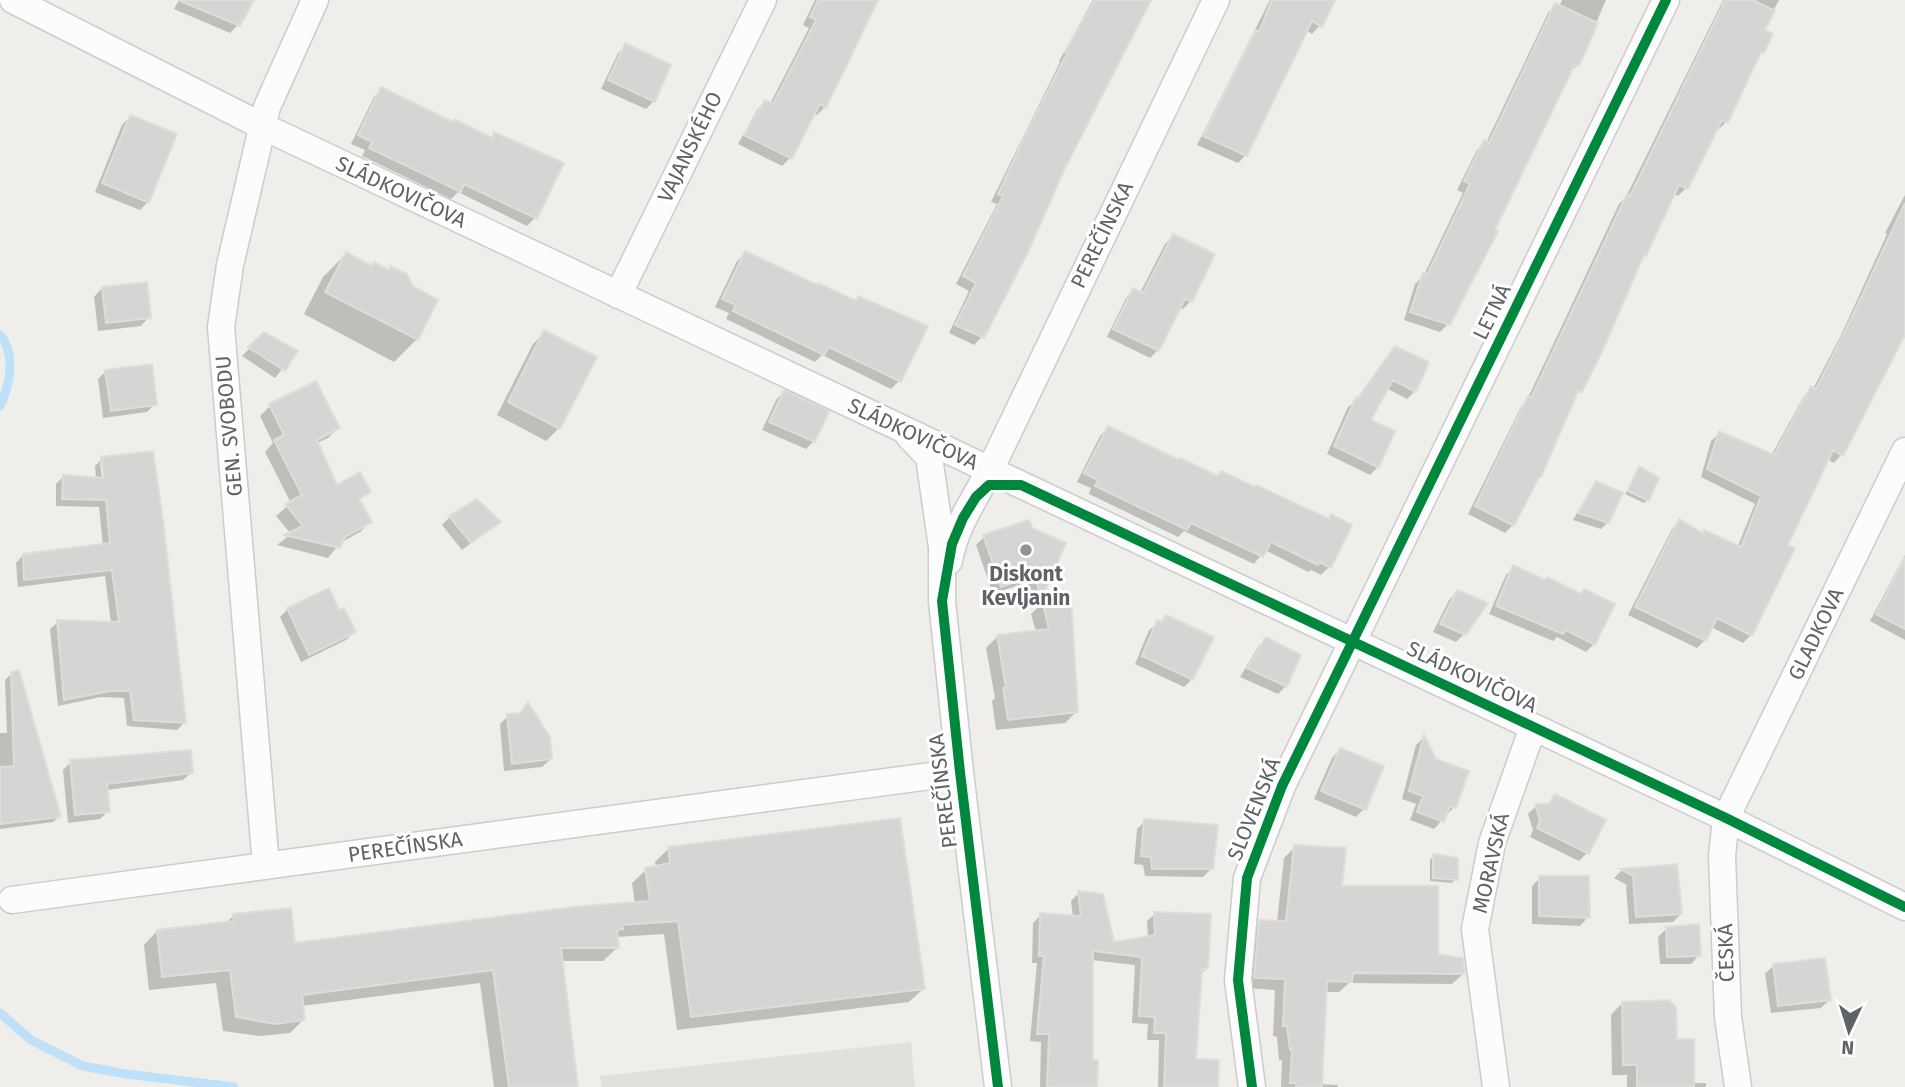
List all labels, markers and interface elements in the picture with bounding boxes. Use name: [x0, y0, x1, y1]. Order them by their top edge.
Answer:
street label: VAJANSKÉHO: [652, 87, 728, 207]
street label: SLÁDKOVIČOVA: [332, 150, 470, 234]
street label: PEREČÍNSKA: [1065, 177, 1139, 293]
street label: LETNÁ: [1467, 280, 1517, 344]
street label: GEN. SVOBODU: [210, 354, 248, 498]
street label: SLÁDKOVIČOVA: [844, 392, 982, 476]
marker: Diskont Kevljanin: [1018, 542, 1034, 558]
place label: Diskont Kevljanin: [982, 561, 1070, 611]
street label: GLADKOVA: [1783, 584, 1849, 684]
street label: SLÁDKOVIČOVA: [1403, 635, 1541, 719]
street label: PEREČÍNSKA: [923, 732, 963, 850]
street label: SLOVENSKÁ: [1222, 754, 1286, 864]
street label: MORAVSKÁ: [1467, 810, 1515, 916]
street label: PEREČÍNSKA: [346, 826, 464, 868]
street label: ČESKÁ: [1712, 923, 1740, 983]
north arrow: [1814, 996, 1884, 1066]
text: N: [1841, 1036, 1855, 1059]

